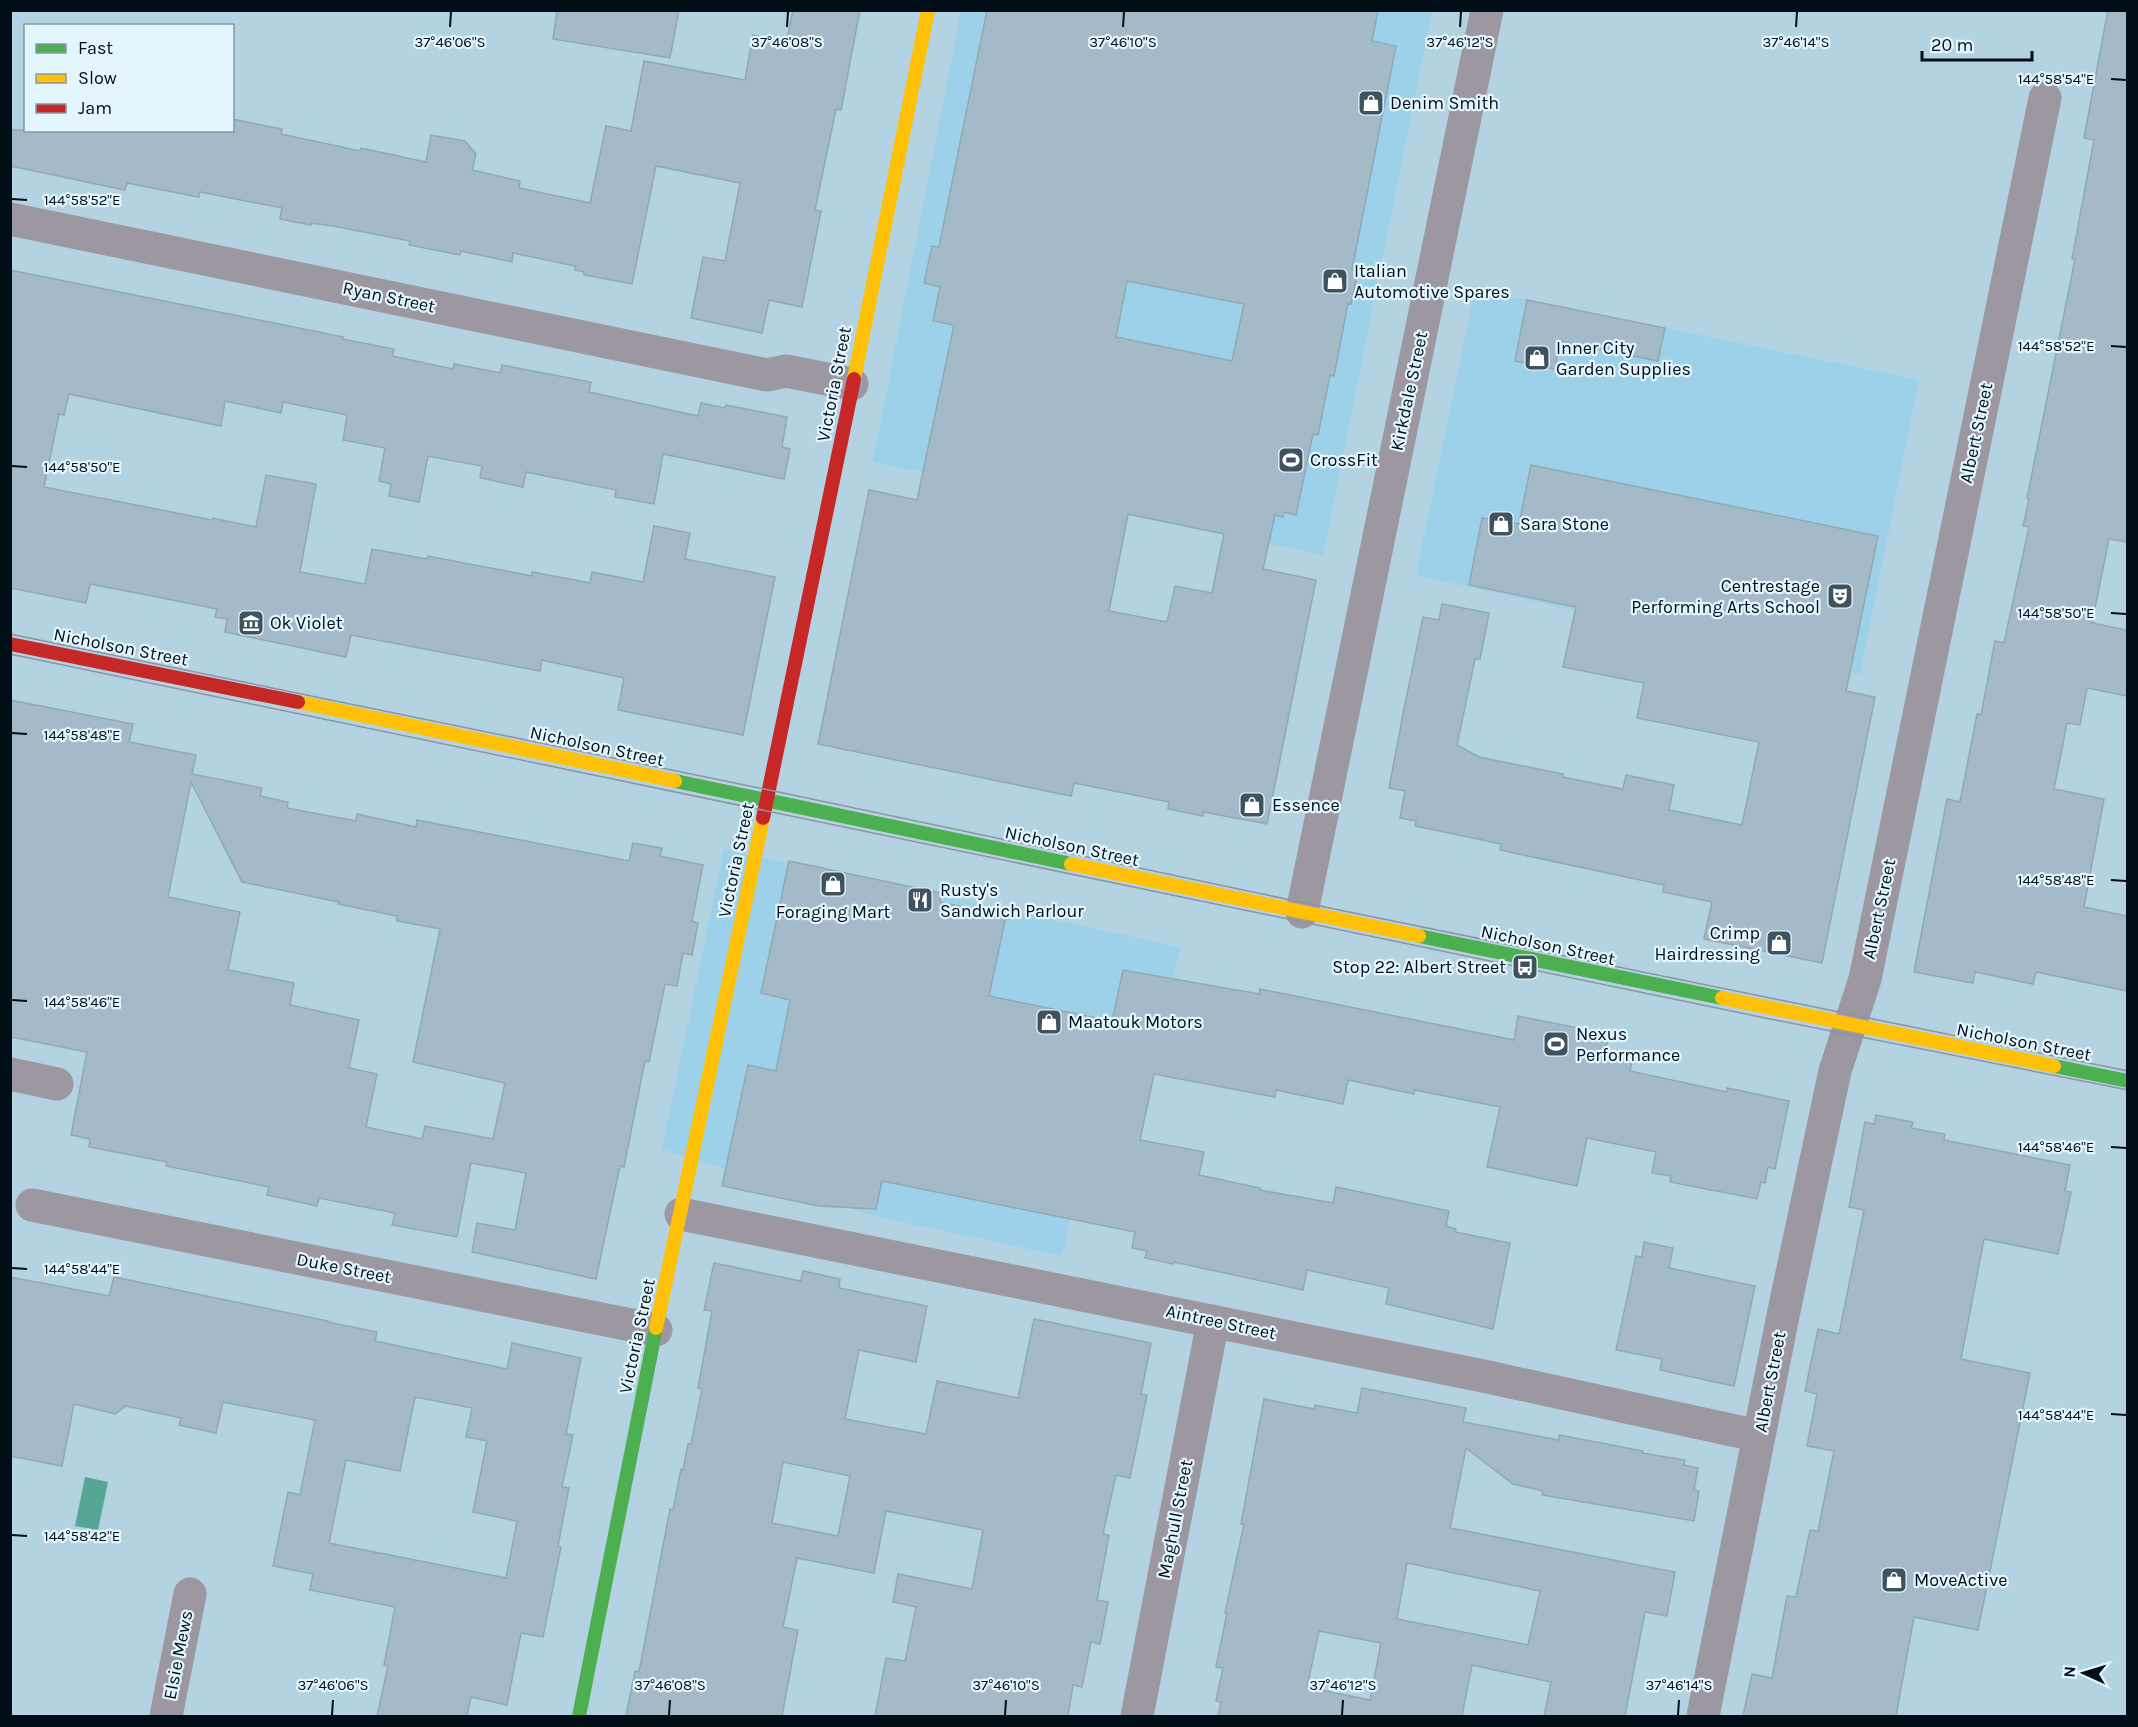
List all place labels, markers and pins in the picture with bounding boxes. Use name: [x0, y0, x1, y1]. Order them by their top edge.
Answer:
shop icon: Denim Smith: [1356, 88, 1386, 118]
place label: Denim Smith: [1390, 92, 1499, 114]
place label: Italian Automotive Spares: [1354, 260, 1510, 303]
shop icon: Italian Automotive Spares: [1320, 266, 1350, 296]
place label: Inner City Garden Supplies: [1556, 337, 1691, 380]
shop icon: Inner City Garden Supplies: [1522, 343, 1552, 373]
sports icon: CrossFit: [1276, 445, 1306, 475]
place label: CrossFit: [1310, 449, 1378, 471]
shop icon: Sara Stone: [1486, 509, 1516, 539]
place label: Sara Stone: [1520, 513, 1609, 535]
place label: Centrestage Performing Arts School: [1631, 575, 1820, 618]
theatre icon: Centrestage Performing Arts School: [1825, 581, 1855, 611]
museum icon: Ok Violet: [236, 608, 266, 638]
place label: Ok Violet: [270, 612, 343, 634]
shop icon: Essence: [1237, 790, 1267, 820]
place label: Essence: [1272, 794, 1340, 816]
shop icon: Foraging Mart: [818, 869, 848, 899]
place label: Rusty's Sandwich Parlour: [940, 879, 1084, 922]
restaurant icon: Rusty's Sandwich Parlour: [905, 885, 935, 915]
place label: Foraging Mart: [776, 901, 890, 923]
place label: Crimp Hairdressing: [1654, 922, 1760, 965]
shop icon: Crimp Hairdressing: [1764, 928, 1794, 958]
bus stop icon: Stop 22: Albert Street: [1510, 952, 1540, 982]
place label: Stop 22: Albert Street: [1332, 956, 1506, 978]
shop icon: Maatouk Motors: [1034, 1007, 1064, 1037]
place label: Maatouk Motors: [1068, 1011, 1203, 1033]
place label: Nexus Performance: [1576, 1023, 1680, 1066]
sports icon: Nexus Performance: [1541, 1029, 1571, 1059]
shop icon: MoveActive: [1879, 1565, 1909, 1595]
place label: MoveActive: [1914, 1569, 2007, 1591]

